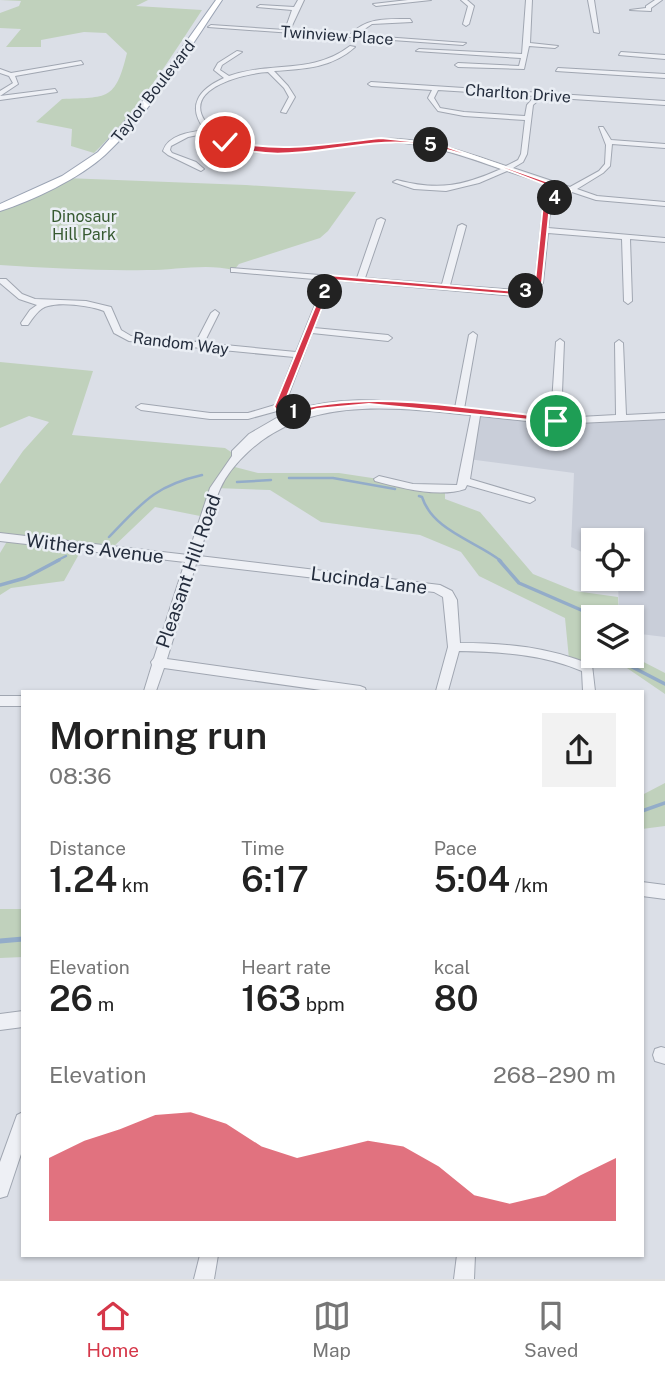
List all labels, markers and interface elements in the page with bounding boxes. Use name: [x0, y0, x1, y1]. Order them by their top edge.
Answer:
street label: Twinview Place: [280, 22, 394, 49]
street label: Taylor Boulevard: [108, 36, 199, 146]
street label: Charlton Drive: [464, 80, 572, 107]
pin: [195, 112, 255, 172]
icon: check: [206, 123, 244, 161]
pin: 5: [414, 128, 448, 162]
text: 5: [424, 133, 437, 155]
pin: 4: [538, 180, 572, 216]
text: 4: [548, 186, 561, 208]
park label: Dinosaur Hill Park: [51, 207, 117, 244]
pin: 2: [308, 274, 342, 310]
pin: 3: [508, 274, 544, 308]
text: 3: [519, 279, 532, 301]
text: 2: [318, 280, 331, 302]
street label: Random Way: [132, 328, 230, 359]
pin: [526, 391, 586, 451]
pin: 1: [276, 394, 312, 430]
text: 1: [289, 400, 298, 422]
icon: arrive: [537, 402, 575, 440]
street label: Pleasant Hill Road: [151, 491, 225, 651]
map controls: [581, 528, 644, 668]
button: locate: [581, 528, 644, 591]
street label: Withers Avenue: [25, 529, 165, 567]
street label: Lucinda Lane: [309, 562, 429, 598]
button: layers: [581, 605, 644, 668]
text: Morning run: [49, 713, 267, 758]
button: share: [542, 713, 616, 787]
text: 08:36: [49, 762, 112, 789]
text: Distance: [49, 837, 126, 859]
text: Time: [241, 837, 285, 859]
text: Pace: [434, 837, 477, 859]
text: 1.24: [49, 859, 117, 900]
text: 6:17: [241, 859, 309, 900]
text: 5:04: [434, 859, 510, 900]
text: km: [117, 874, 149, 896]
text: /km: [510, 874, 548, 896]
text: Elevation: [49, 956, 130, 978]
text: Heart rate: [241, 956, 331, 978]
text: kcal: [434, 956, 470, 978]
text: 26: [49, 978, 93, 1019]
text: 163: [241, 978, 301, 1019]
text: 80: [434, 978, 479, 1019]
text: m: [93, 993, 114, 1015]
text: bpm: [301, 993, 345, 1015]
text: Elevation: [49, 1061, 147, 1088]
text: 268–290 m: [493, 1061, 616, 1088]
tab: Home: [87, 1297, 139, 1361]
tab: Map: [312, 1297, 351, 1361]
tab: Saved: [524, 1297, 578, 1361]

